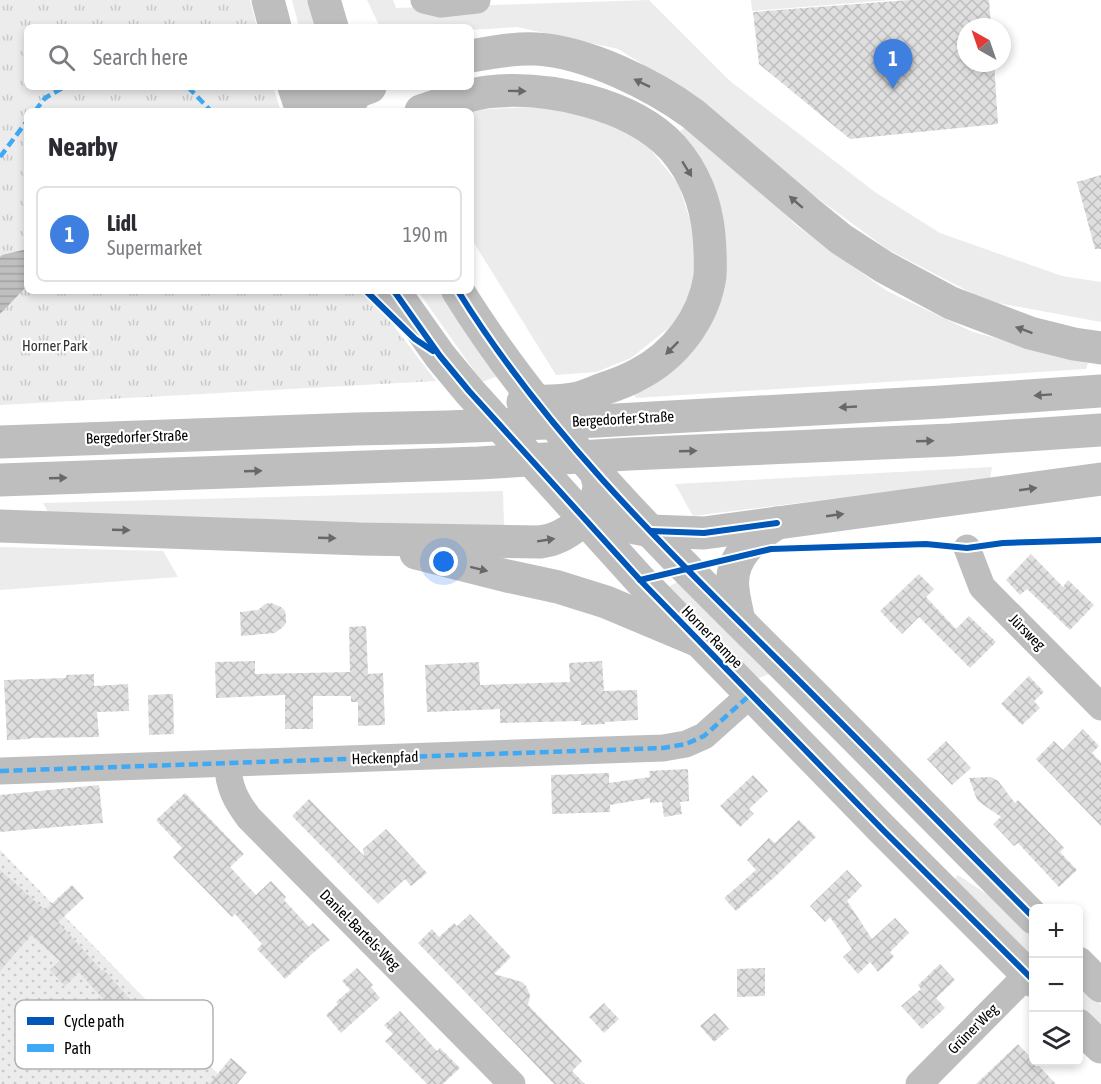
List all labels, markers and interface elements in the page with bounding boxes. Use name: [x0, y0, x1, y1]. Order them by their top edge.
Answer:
north arrow: [957, 18, 1011, 72]
search box: [24, 24, 474, 90]
pin: 1: [874, 40, 912, 89]
icon: search: [45, 41, 78, 74]
text: Search here: [93, 44, 188, 70]
one-way arrow: [634, 78, 651, 88]
one-way arrow: [507, 87, 526, 96]
text: Nearby: [48, 132, 118, 162]
one-way arrow: [681, 161, 692, 177]
one-way arrow: [789, 196, 804, 209]
text: Lidl: [107, 210, 137, 236]
text: 1: [65, 223, 74, 246]
text: 190 m: [403, 223, 448, 246]
text: Supermarket: [107, 236, 202, 259]
one-way arrow: [1015, 325, 1033, 335]
park label: Horner Park: [22, 337, 88, 354]
one-way arrow: [665, 341, 679, 356]
one-way arrow: [1033, 390, 1052, 400]
one-way arrow: [839, 403, 858, 412]
street label: Bergedorfer Straße: [571, 407, 675, 430]
street label: Bergedorfer Straße: [86, 426, 189, 447]
one-way arrow: [915, 437, 934, 446]
one-way arrow: [678, 447, 697, 456]
one-way arrow: [244, 466, 263, 475]
one-way arrow: [49, 473, 68, 482]
one-way arrow: [1019, 485, 1038, 494]
one-way arrow: [825, 510, 844, 519]
one-way arrow: [112, 526, 131, 535]
one-way arrow: [317, 533, 336, 543]
one-way arrow: [537, 536, 556, 545]
your location: [429, 547, 458, 576]
one-way arrow: [470, 565, 488, 575]
street label: Horner Rampe: [678, 602, 746, 671]
street label: Jürsweg: [1006, 610, 1049, 654]
street label: Heckenpfad: [351, 748, 419, 767]
street label: Daniel-Bartels-Weg: [317, 886, 404, 974]
map controls: [1029, 904, 1083, 1066]
button: +: [1029, 904, 1083, 958]
button: −: [1029, 958, 1083, 1012]
legend: [15, 1000, 213, 1069]
street label: Grüner Weg: [944, 1000, 1002, 1057]
text: Cycle path: [64, 1012, 124, 1031]
button: layers: [1029, 1012, 1083, 1066]
text: Path: [64, 1039, 91, 1057]

